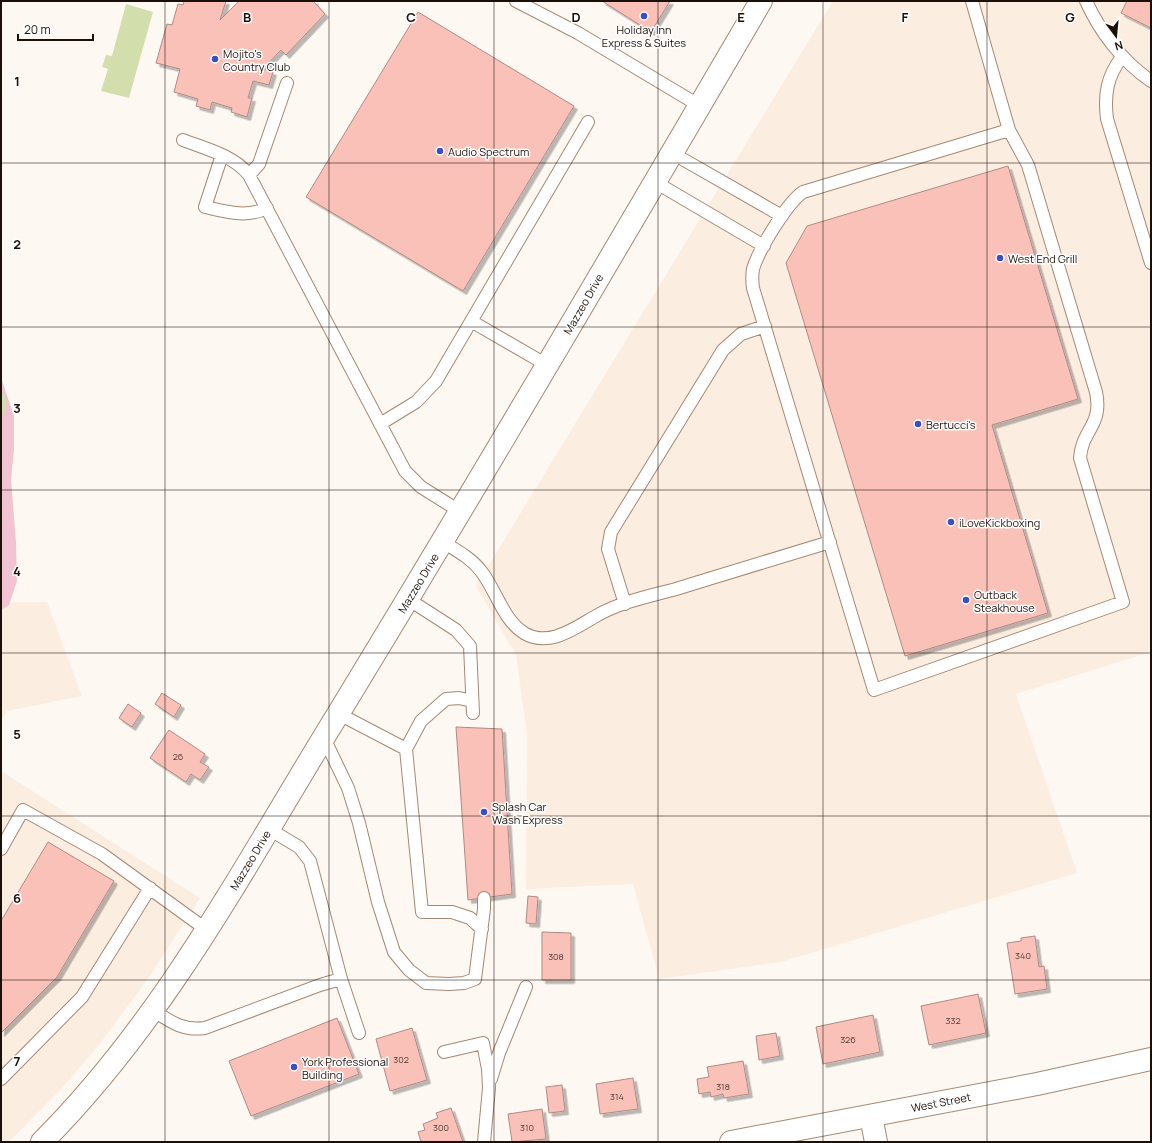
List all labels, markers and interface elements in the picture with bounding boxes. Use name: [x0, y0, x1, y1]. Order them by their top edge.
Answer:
text: B: [243, 8, 251, 26]
text: C: [406, 8, 416, 26]
text: D: [571, 8, 581, 26]
text: E: [737, 8, 745, 26]
text: F: [902, 8, 909, 26]
text: G: [1065, 8, 1075, 26]
marker: Holiday Inn Express & Suites: [639, 11, 649, 21]
scale bar: [18, 16, 93, 42]
north arrow: [1096, 16, 1136, 56]
text: 20 m: [24, 21, 51, 38]
place label: Holiday Inn Express & Suites: [602, 22, 686, 50]
text: N: [1113, 38, 1125, 54]
place label: Mojito's Country Club: [223, 46, 291, 74]
marker: Mojito's Country Club: [210, 54, 220, 64]
text: 1: [14, 72, 20, 90]
place label: Audio Spectrum: [448, 144, 529, 159]
marker: Audio Spectrum: [435, 146, 445, 156]
text: 2: [13, 235, 21, 253]
place label: West End Grill: [1008, 251, 1077, 266]
marker: West End Grill: [995, 253, 1005, 263]
street label: Mazzeo Drive: [560, 271, 607, 337]
text: 3: [13, 399, 21, 417]
place label: Bertucci's: [926, 417, 976, 432]
marker: Bertucci's: [913, 419, 923, 429]
place label: iLoveKickboxing: [959, 515, 1040, 530]
marker: iLoveKickboxing: [946, 517, 956, 527]
street label: Mazzeo Drive: [394, 550, 442, 616]
text: 4: [13, 562, 21, 580]
place label: Outback Steakhouse: [974, 587, 1035, 615]
marker: Outback Steakhouse: [961, 595, 971, 605]
text: 5: [13, 725, 21, 743]
house number: 26: [173, 750, 184, 763]
place label: Splash Car Wash Express: [492, 799, 563, 827]
marker: Splash Car Wash Express: [479, 807, 489, 817]
street label: Mazzeo Drive: [226, 827, 274, 893]
text: 6: [13, 889, 21, 907]
house number: 340: [1015, 949, 1031, 962]
house number: 308: [548, 950, 564, 963]
house number: 332: [945, 1014, 961, 1027]
house number: 326: [840, 1033, 856, 1046]
text: 7: [14, 1052, 21, 1070]
house number: 302: [393, 1053, 409, 1066]
place label: York Professional Building: [302, 1054, 388, 1082]
marker: York Professional Building: [289, 1062, 299, 1072]
house number: 318: [716, 1080, 730, 1093]
street label: West Street: [910, 1089, 972, 1115]
house number: 314: [610, 1090, 624, 1103]
house number: 300: [433, 1121, 449, 1134]
house number: 310: [520, 1121, 534, 1134]

